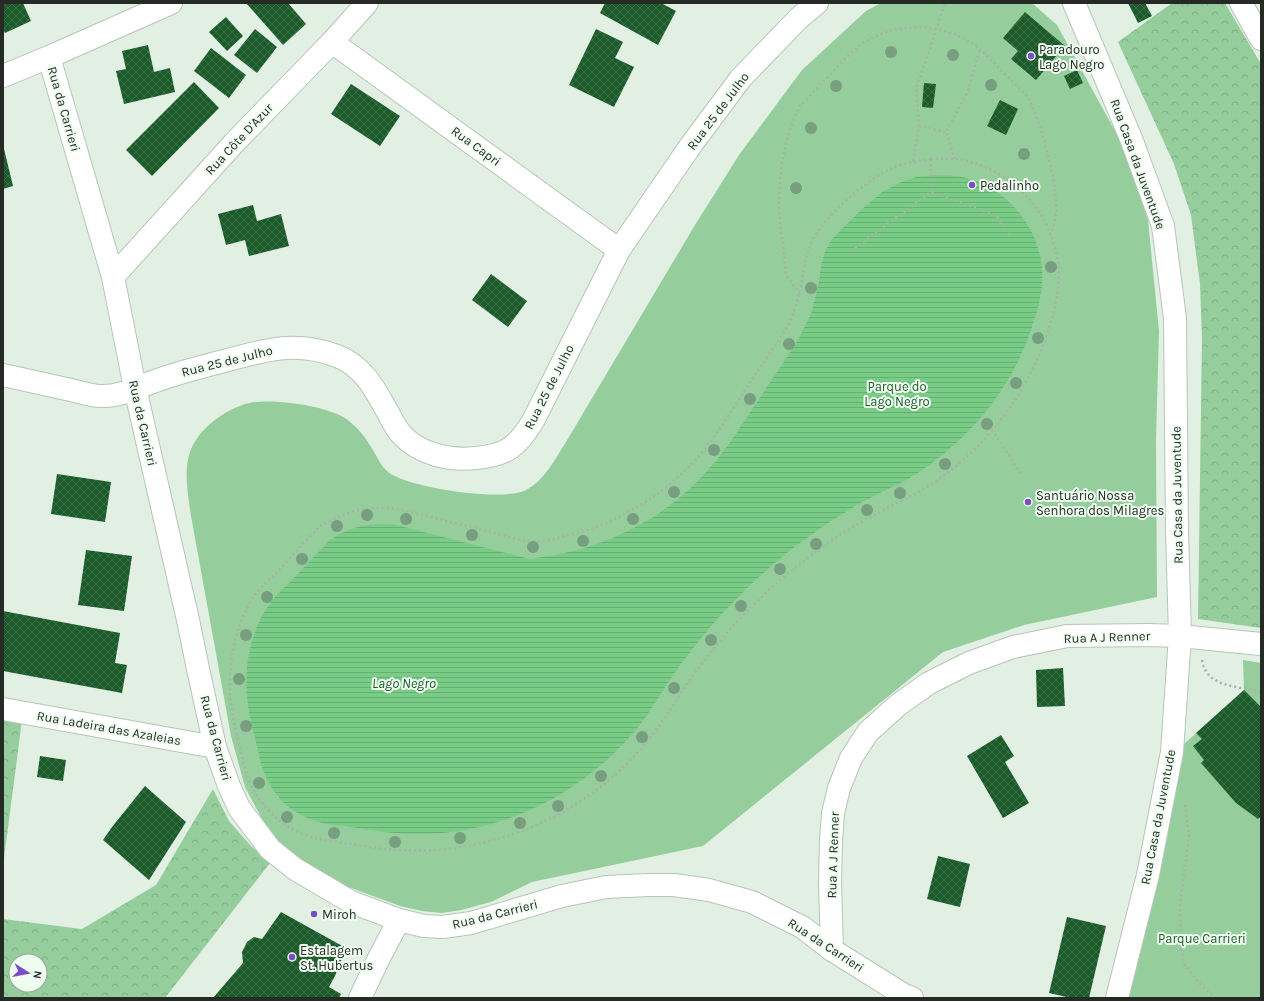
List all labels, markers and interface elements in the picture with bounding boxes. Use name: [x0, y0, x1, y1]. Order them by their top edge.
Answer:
place label: Paradouro Lago Negro: [1039, 42, 1104, 72]
marker: Paradouro Lago Negro: [1026, 51, 1036, 61]
street label: Rua da Carrieri: [45, 65, 83, 153]
street label: Rua 25 de Julho: [684, 69, 752, 153]
street label: Rua Casa da Juventude: [1107, 97, 1169, 231]
street label: Rua Côte D'Azur: [202, 100, 276, 178]
street label: Rua Capri: [448, 123, 504, 169]
place label: Pedalinho: [980, 178, 1039, 193]
marker: Pedalinho: [967, 180, 977, 190]
street label: Rua 25 de Julho: [180, 342, 274, 380]
street label: Rua 25 de Julho: [521, 342, 577, 432]
street label: Rua da Carrieri: [126, 379, 160, 467]
park label: Parque do Lago Negro: [864, 379, 930, 409]
street label: Rua Casa da Juventude: [1168, 426, 1186, 564]
place label: Santuário Nossa Senhora dos Milagres: [1036, 488, 1164, 518]
marker: Santuário Nossa Senhora dos Milagres: [1023, 497, 1033, 507]
street label: Rua A J Renner: [1063, 628, 1151, 646]
water label: Lago Negro: [372, 675, 436, 692]
street label: Rua da Carrieri: [197, 694, 235, 782]
street label: Rua Ladeira das Azaleias: [36, 708, 182, 748]
street label: Rua Casa da Juventude: [1138, 748, 1179, 886]
street label: Rua A J Renner: [824, 811, 842, 899]
street label: Rua da Carrieri: [451, 896, 539, 932]
place label: Miroh: [322, 907, 357, 922]
marker: Miroh: [309, 909, 319, 919]
street label: Rua da Carrieri: [785, 915, 867, 975]
park label: Parque Carrieri: [1158, 931, 1246, 947]
place label: Estalagem St. Hubertus: [300, 943, 374, 973]
marker: Estalagem St. Hubertus: [287, 952, 297, 962]
north arrow: [8, 953, 48, 993]
text: N: [30, 970, 44, 980]

